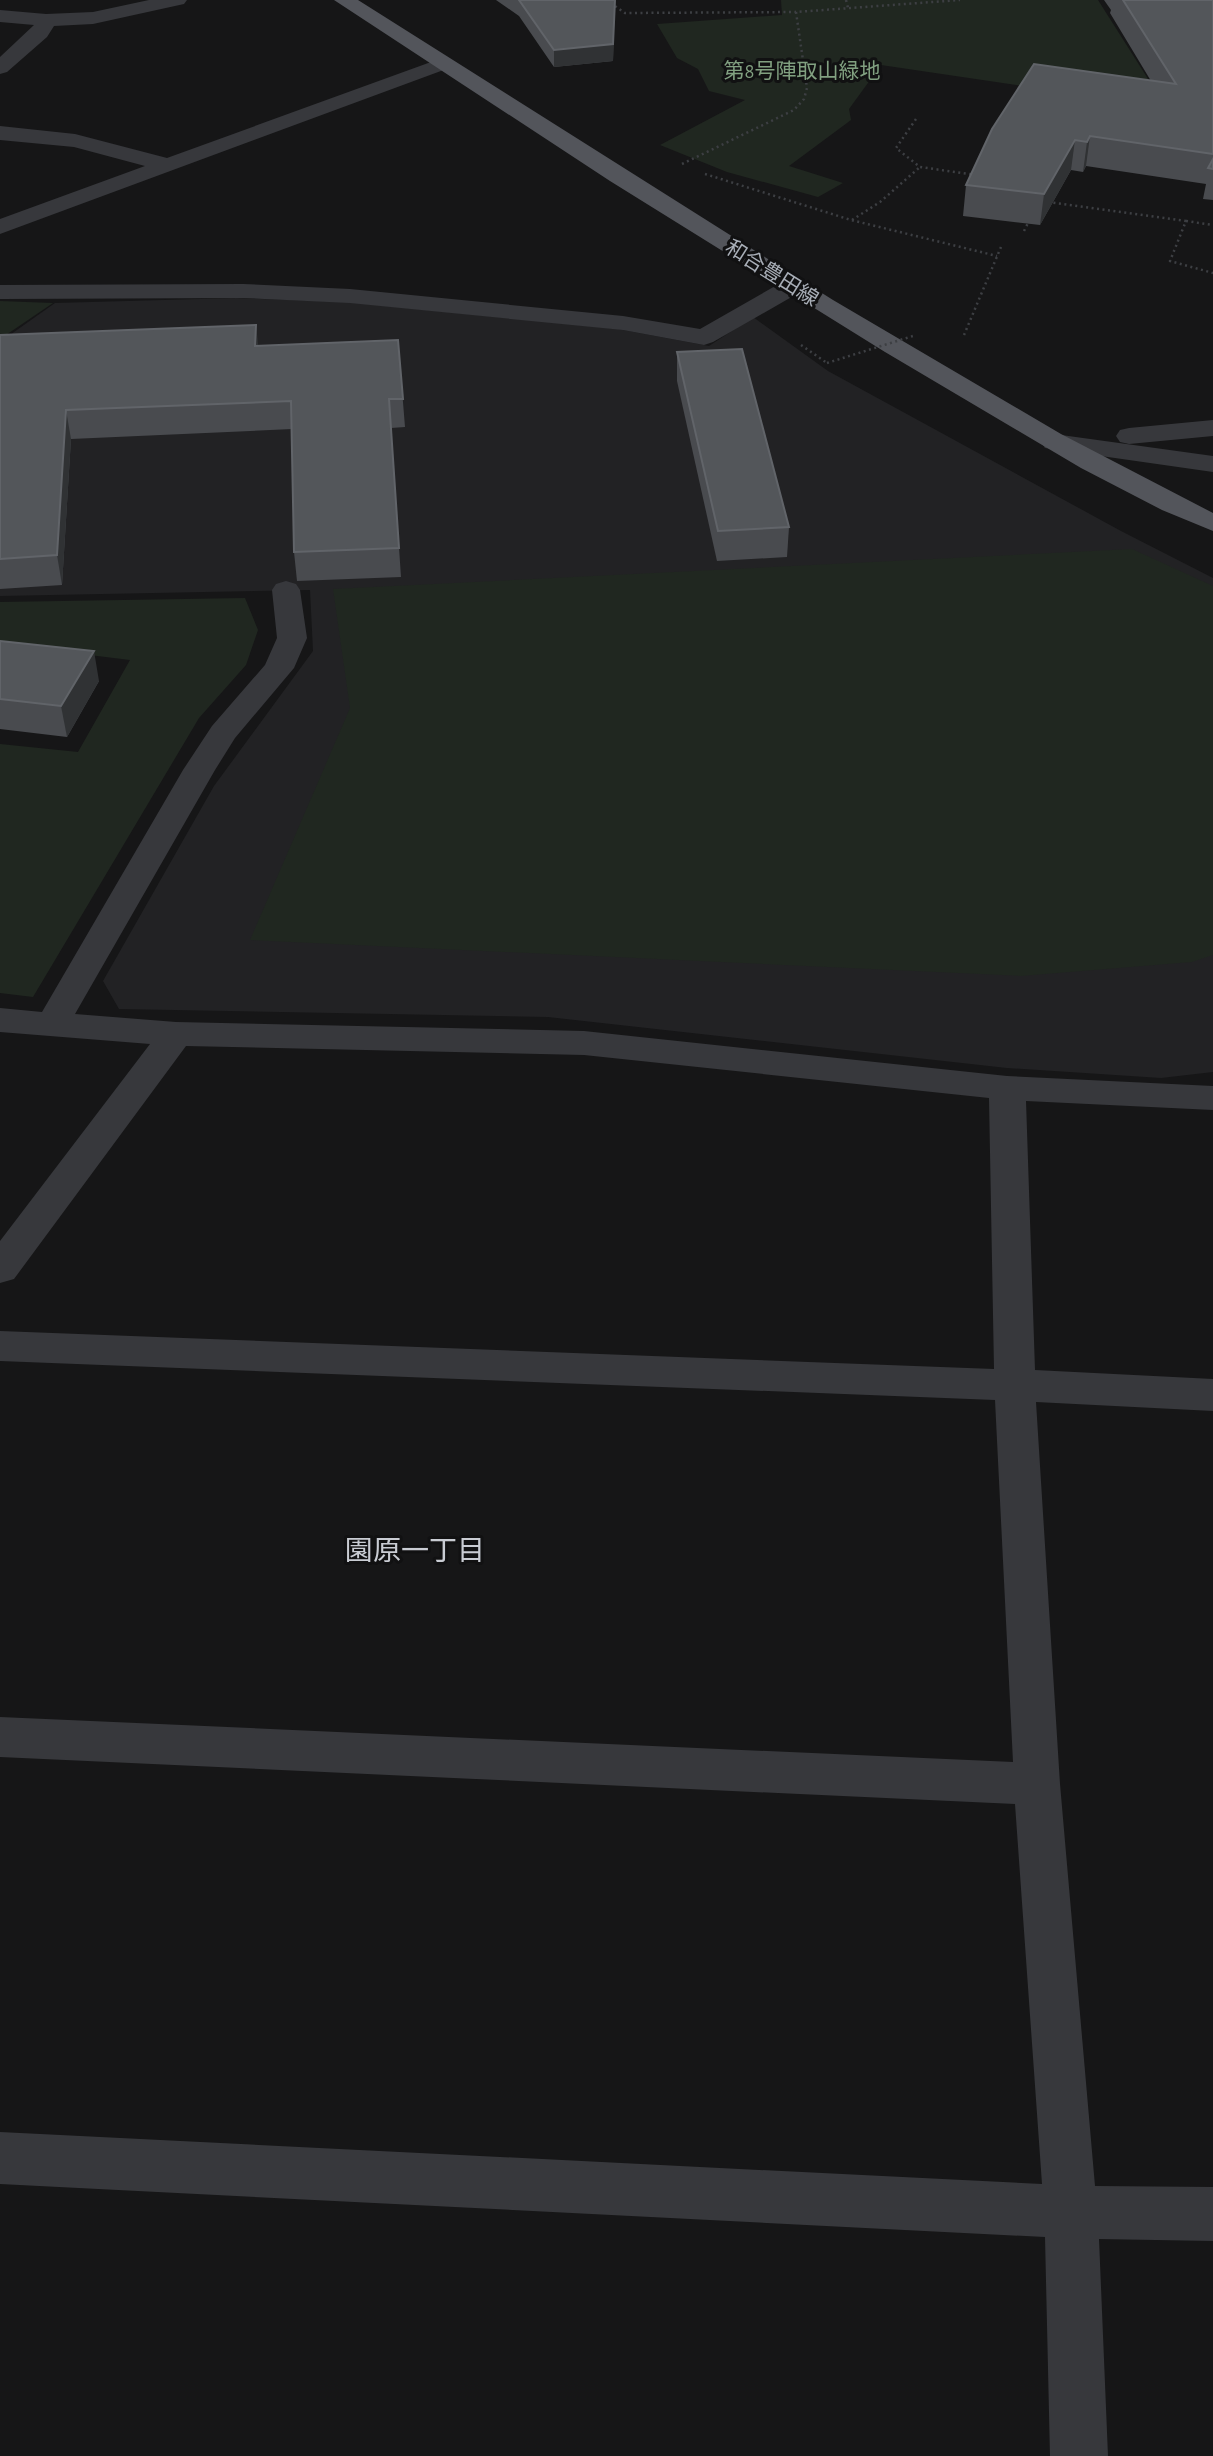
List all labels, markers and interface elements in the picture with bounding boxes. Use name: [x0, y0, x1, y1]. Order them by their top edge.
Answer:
park label: 第8号陣取山緑地: [724, 60, 880, 82]
street label: 和合豊田線: [722, 236, 822, 310]
district label: 園原一丁目: [345, 1537, 485, 1566]

